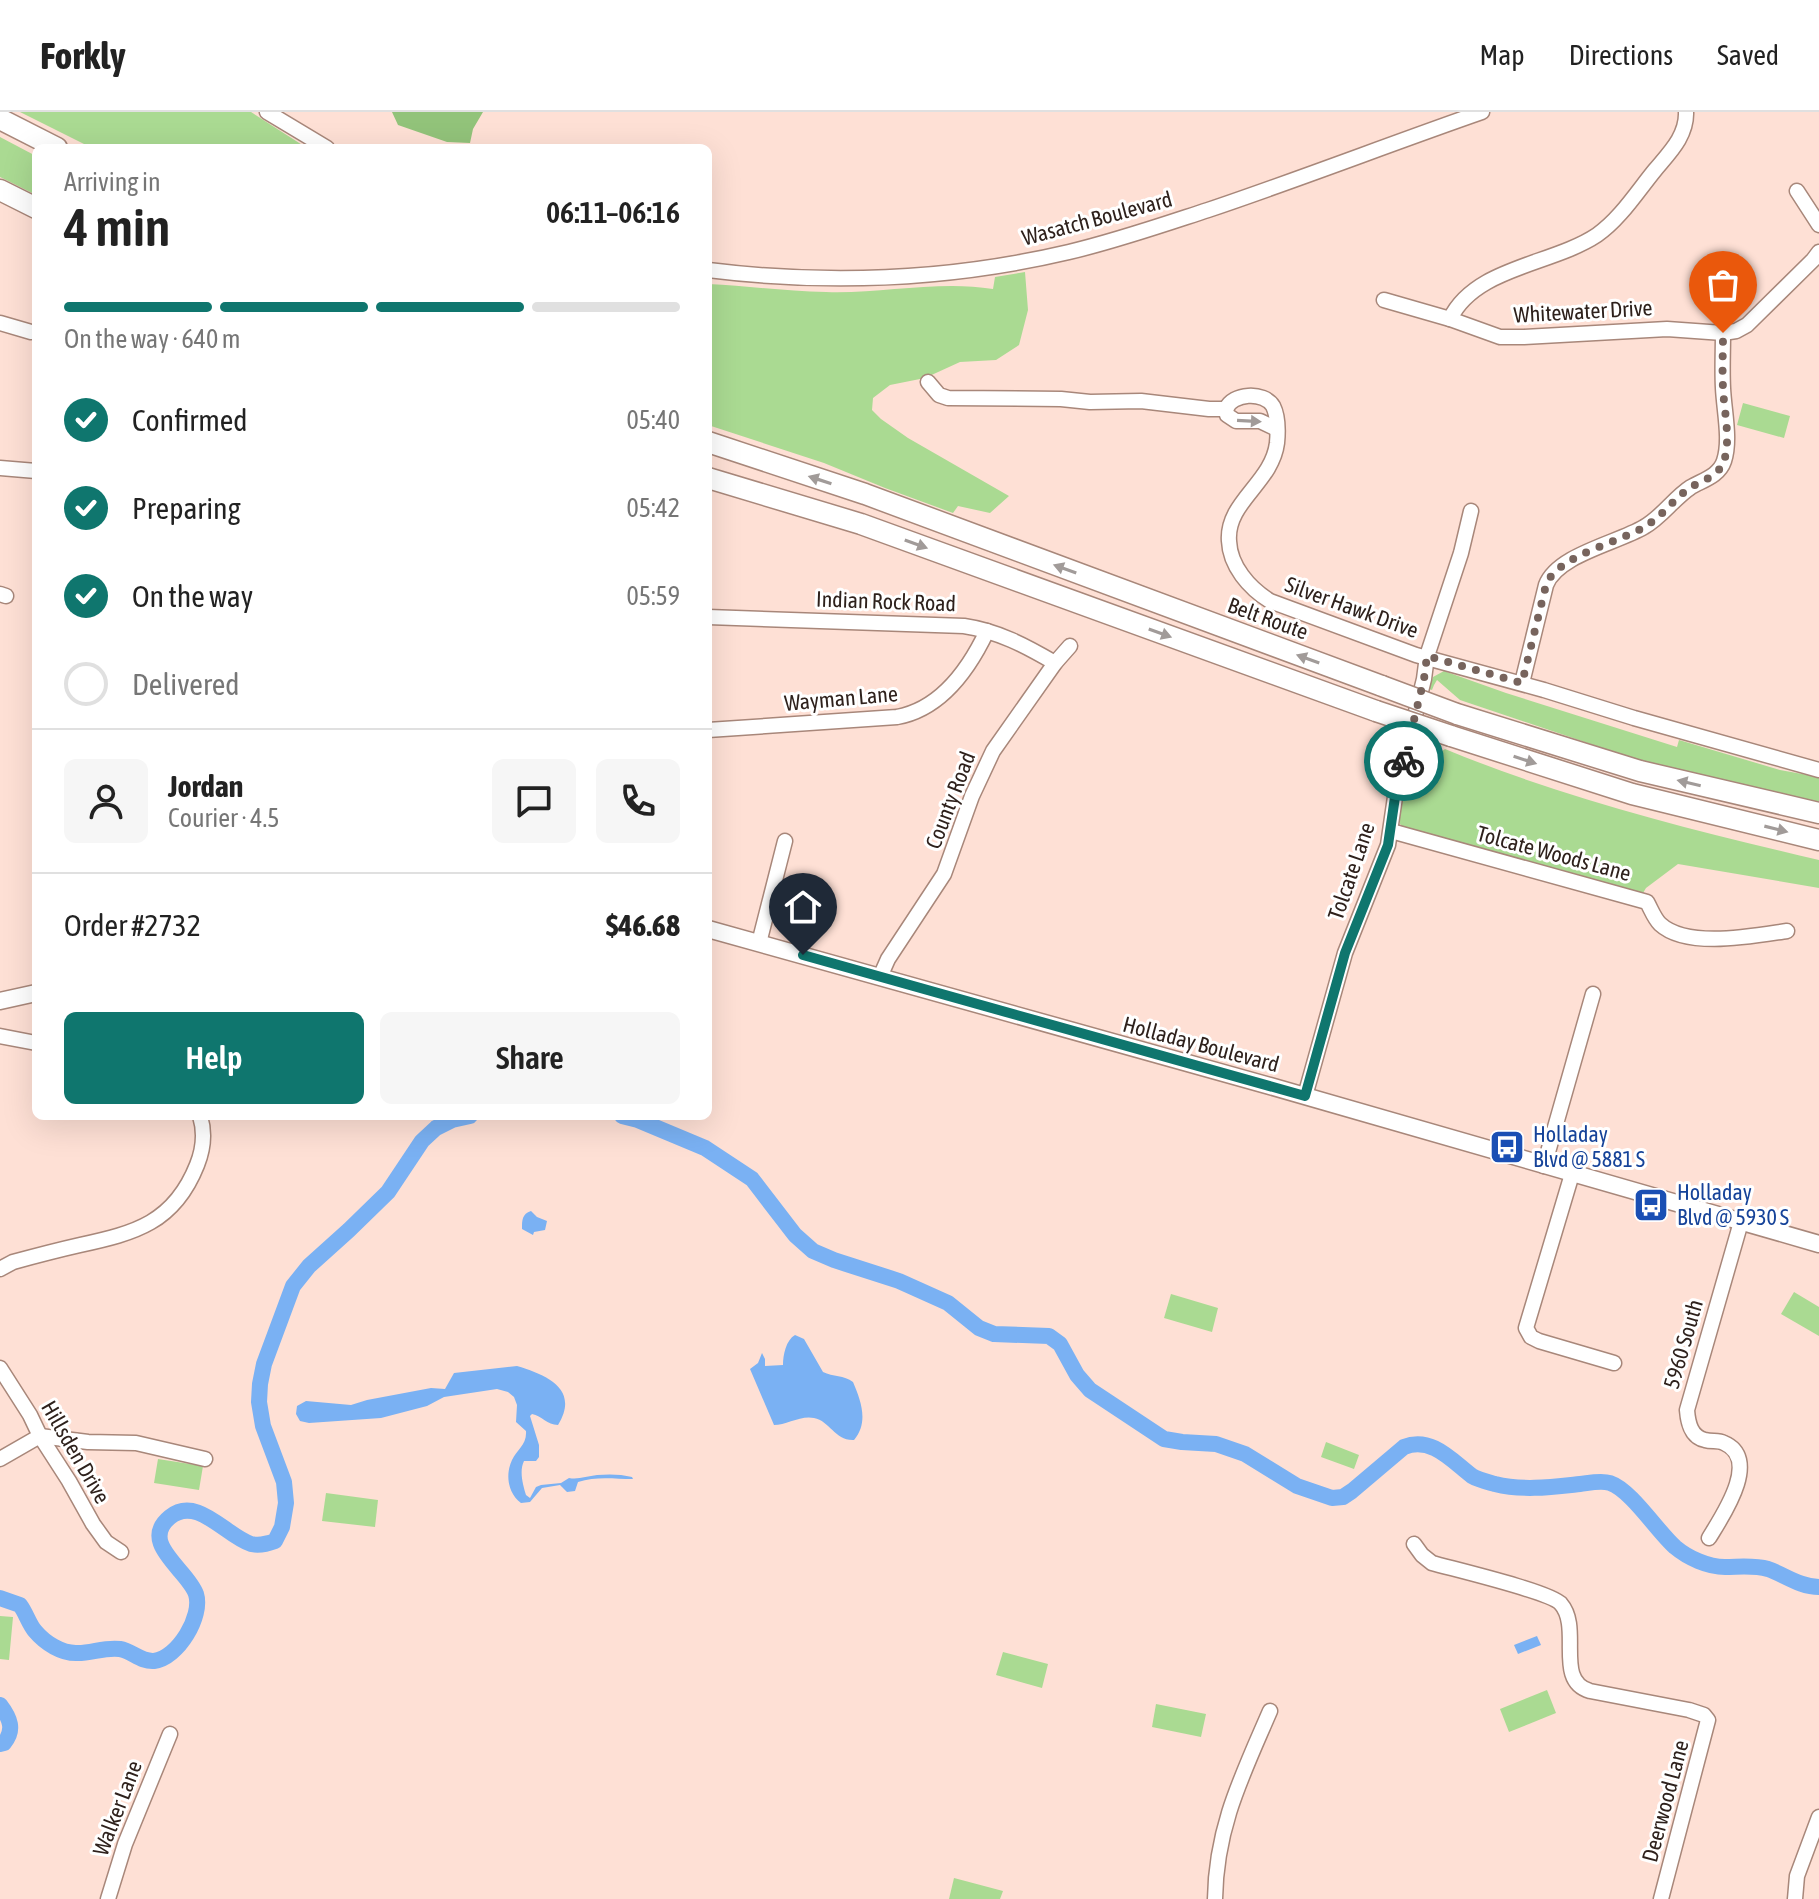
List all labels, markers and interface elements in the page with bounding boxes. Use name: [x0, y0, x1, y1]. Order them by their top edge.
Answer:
text: Forkly: [40, 34, 126, 77]
text: Map: [1480, 39, 1525, 71]
text: Directions: [1569, 39, 1673, 71]
text: Saved: [1717, 39, 1779, 71]
text: Arriving in: [64, 167, 161, 197]
street label: Wasatch Boulevard: [1019, 185, 1175, 251]
text: 06:11–06:16: [546, 195, 680, 229]
text: 4 min: [64, 197, 170, 257]
pin: [1689, 251, 1757, 333]
icon: bag: [1701, 263, 1745, 307]
street label: Whitewater Drive: [1513, 294, 1653, 328]
text: On the way · 640 m: [64, 324, 241, 354]
icon: check: [64, 398, 108, 442]
text: Confirmed: [132, 403, 247, 437]
text: 05:40: [626, 405, 680, 435]
one-way arrow: [1237, 415, 1262, 428]
one-way arrow: [808, 473, 832, 485]
icon: check: [64, 486, 108, 530]
text: Preparing: [132, 491, 241, 525]
text: 05:42: [626, 493, 680, 523]
one-way arrow: [904, 538, 928, 551]
one-way arrow: [1053, 562, 1077, 575]
street label: Silver Hawk Drive: [1282, 571, 1422, 643]
icon: check: [64, 574, 108, 618]
text: On the way: [132, 579, 253, 613]
text: 05:59: [626, 581, 680, 611]
street label: Indian Rock Road: [816, 586, 956, 616]
street label: Belt Route: [1224, 591, 1312, 645]
one-way arrow: [1148, 627, 1172, 640]
one-way arrow: [1296, 652, 1320, 665]
text: Delivered: [132, 667, 240, 701]
street label: Wayman Lane: [783, 680, 899, 716]
courier: [1364, 721, 1444, 801]
icon: bike: [1382, 739, 1426, 783]
street label: County Road: [920, 748, 980, 852]
one-way arrow: [1514, 754, 1538, 767]
button: person: [64, 759, 148, 843]
button: chat: [492, 759, 576, 843]
button: phone: [596, 759, 680, 843]
text: Jordan: [168, 769, 243, 803]
one-way arrow: [1676, 776, 1701, 788]
text: Courier · 4.5: [168, 803, 279, 833]
street label: Tolcate Lane: [1322, 819, 1380, 923]
street label: Tolcate Woods Lane: [1474, 820, 1634, 886]
one-way arrow: [1763, 823, 1788, 836]
pin: [769, 873, 837, 955]
icon: home: [781, 885, 825, 929]
text: Order #2732: [64, 908, 201, 942]
text: $46.68: [606, 908, 680, 942]
street label: Holladay Boulevard: [1120, 1011, 1282, 1077]
button: Help: [64, 1012, 364, 1104]
button: Share: [380, 1012, 680, 1104]
place label: Holladay Blvd @ 5881 S: [1533, 1121, 1645, 1172]
bus stop icon: Holladay Blvd @ 5881 S: [1488, 1128, 1526, 1166]
place label: Holladay Blvd @ 5930 S: [1677, 1179, 1789, 1230]
bus stop icon: Holladay Blvd @ 5930 S: [1632, 1186, 1670, 1224]
street label: 5960 South: [1658, 1296, 1708, 1392]
street label: Hillsden Drive: [36, 1396, 116, 1508]
street label: Deerwood Lane: [1636, 1737, 1694, 1865]
street label: Walker Lane: [87, 1757, 147, 1859]

